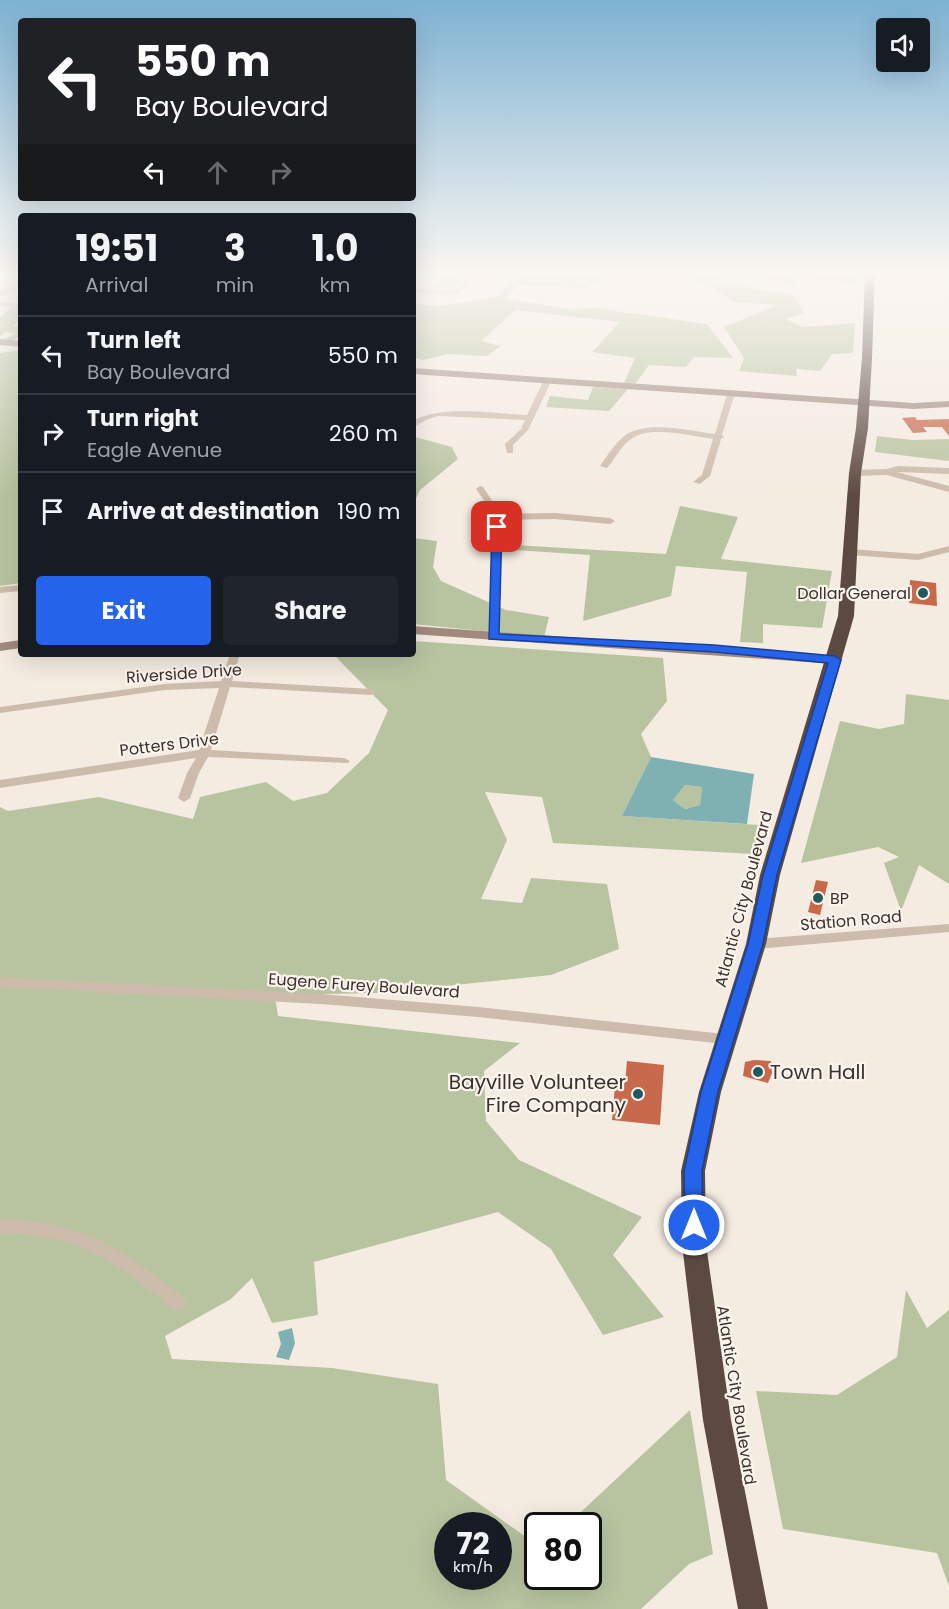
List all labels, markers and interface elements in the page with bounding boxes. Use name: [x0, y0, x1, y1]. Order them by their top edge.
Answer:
map controls: [876, 18, 930, 72]
button: sound: [876, 18, 930, 72]
text: 550 m: [135, 32, 270, 91]
icon: left: [36, 42, 114, 120]
text: Bay Boulevard: [135, 88, 328, 125]
icon: left: [138, 156, 171, 189]
icon: ahead: [201, 156, 234, 189]
icon: right: [264, 156, 297, 189]
text: 19:51: [75, 223, 158, 274]
text: 3: [224, 223, 246, 274]
text: 1.0: [311, 223, 359, 274]
text: Arrival: [85, 271, 148, 299]
text: min: [216, 271, 254, 299]
text: km: [320, 271, 350, 299]
text: Turn left: [87, 325, 181, 356]
icon: left: [36, 339, 69, 372]
text: 550 m: [328, 340, 398, 371]
text: Bay Boulevard: [87, 358, 230, 386]
text: Turn right: [87, 403, 198, 434]
icon: right: [36, 417, 69, 450]
text: 260 m: [329, 418, 398, 449]
text: Eagle Avenue: [87, 436, 222, 464]
icon: arrive: [36, 495, 69, 528]
text: Arrive at destination: [87, 496, 319, 527]
text: 190 m: [337, 496, 401, 527]
pin: [471, 501, 522, 552]
icon: arrive: [480, 510, 513, 543]
button: Exit: [36, 576, 211, 645]
button: Share: [223, 576, 398, 645]
place label: Dollar General: [797, 582, 911, 605]
marker: Dollar General: [916, 586, 930, 600]
street label: Riverside Drive: [125, 658, 243, 689]
street label: Potters Drive: [118, 727, 220, 762]
street label: Atlantic City Boulevard: [709, 809, 778, 990]
place label: BP: [830, 887, 849, 910]
marker: BP: [811, 891, 825, 905]
street label: Station Road: [799, 905, 903, 936]
street label: Eugene Furey Boulevard: [267, 967, 460, 1004]
place label: Town Hall: [770, 1058, 865, 1086]
marker: Town Hall: [751, 1065, 765, 1079]
place label: Bayville Volunteer Fire Company: [449, 1068, 626, 1119]
marker: Bayville Volunteer Fire Company: [631, 1087, 645, 1101]
position arrow: [662, 1193, 726, 1257]
street label: Atlantic City Boulevard: [711, 1304, 762, 1486]
speed limit sign: 80: [524, 1512, 602, 1590]
text: 72: [456, 1522, 490, 1565]
text: km/h: [453, 1556, 493, 1577]

